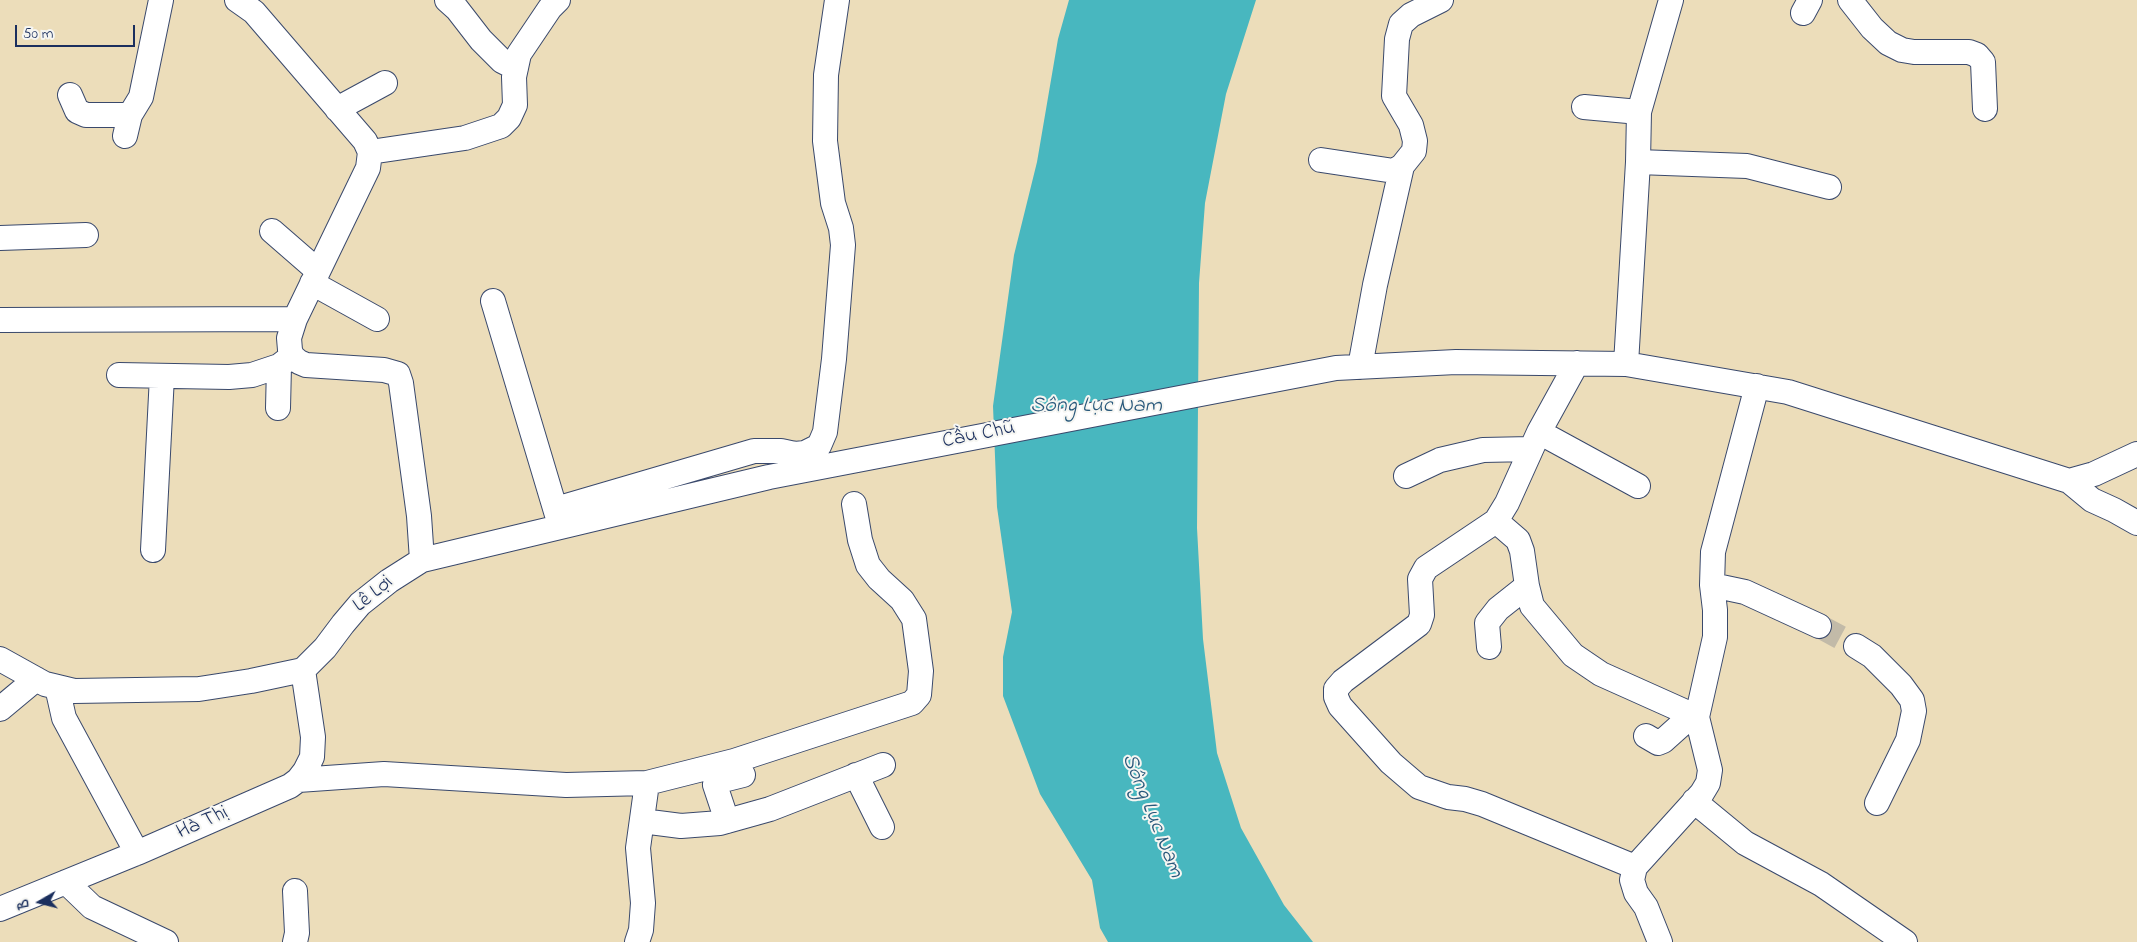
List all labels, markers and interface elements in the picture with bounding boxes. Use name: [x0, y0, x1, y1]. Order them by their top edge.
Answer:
scale bar: [18, 15, 138, 47]
text: 50 m: [23, 23, 53, 45]
water label: Sông Lục Nam: [1030, 394, 1162, 420]
street label: Cầu Chũ: [941, 417, 1017, 455]
street label: Lê Lợi: [349, 571, 399, 619]
water label: Sông Lục Nam: [1114, 750, 1188, 882]
street label: Hà Thị: [173, 802, 233, 846]
north arrow: [15, 877, 65, 927]
text: B: [14, 898, 36, 910]

